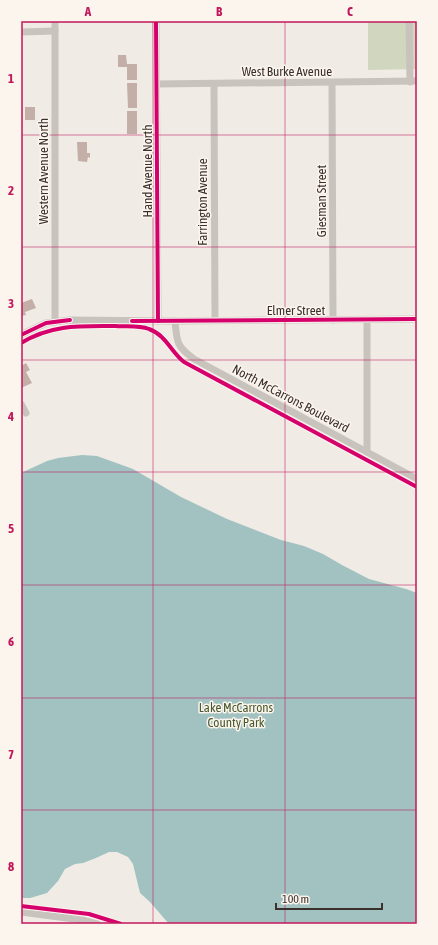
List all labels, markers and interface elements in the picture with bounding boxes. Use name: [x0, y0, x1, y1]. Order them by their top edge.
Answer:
text: A: [84, 4, 92, 19]
text: B: [216, 4, 223, 19]
text: C: [347, 4, 353, 19]
street label: West Burke Avenue: [242, 64, 332, 79]
text: 1: [8, 71, 14, 86]
street label: Western Avenue North: [36, 118, 51, 224]
street label: Hand Avenue North: [140, 124, 155, 218]
street label: Farrington Avenue: [195, 158, 210, 246]
street label: Giesman Street: [314, 165, 329, 237]
text: 2: [8, 183, 14, 198]
text: 3: [8, 296, 14, 311]
street label: Elmer Street: [267, 303, 325, 318]
street label: North McCarrons Boulevard: [230, 361, 352, 436]
text: 4: [7, 409, 14, 424]
text: 5: [8, 521, 14, 536]
text: 6: [8, 634, 14, 649]
park label: Lake McCarrons County Park: [199, 700, 274, 730]
text: 7: [8, 747, 14, 762]
text: 8: [8, 859, 14, 874]
scale bar: [276, 885, 382, 911]
text: 100 m: [282, 892, 309, 906]

